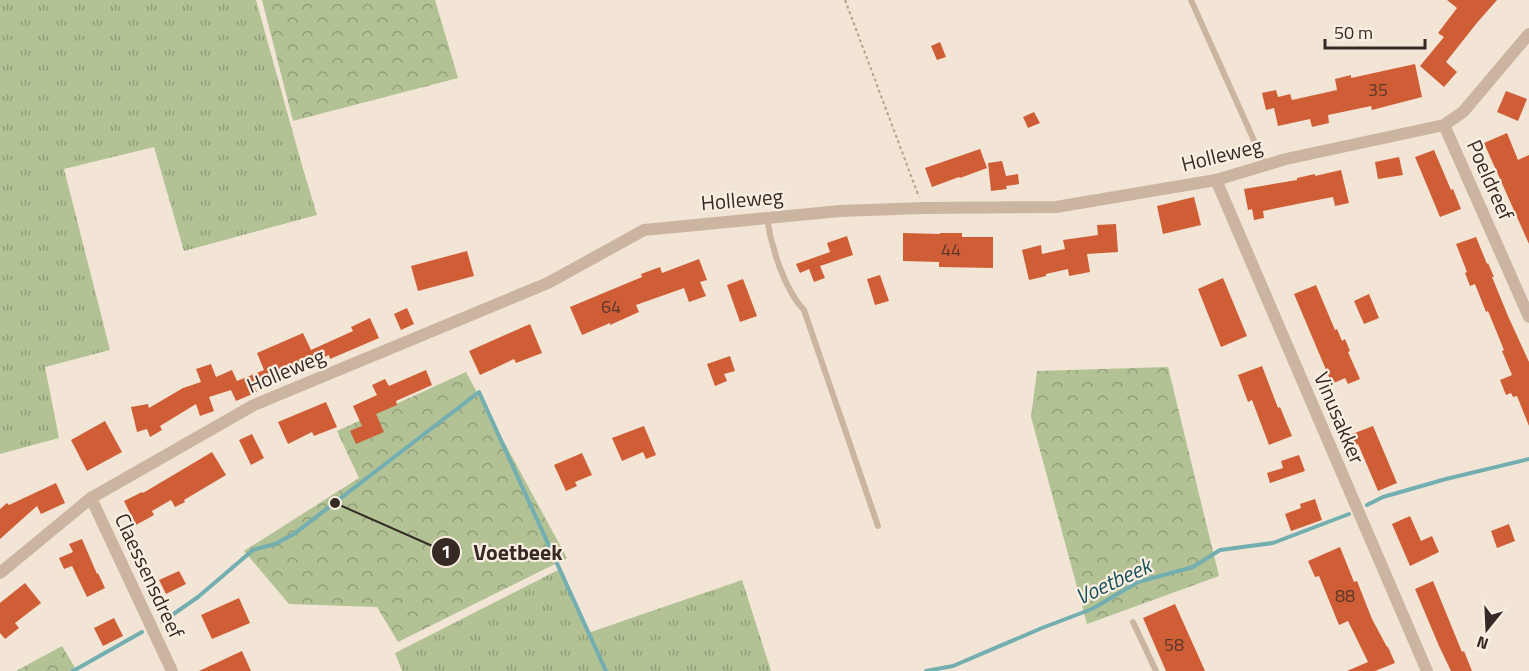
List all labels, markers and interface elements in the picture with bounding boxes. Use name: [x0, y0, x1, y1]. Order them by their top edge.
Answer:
scale bar: [1325, 12, 1426, 50]
text: 50 m: [1334, 19, 1373, 46]
house number: 35: [1368, 76, 1388, 103]
street label: Holleweg: [1178, 128, 1266, 180]
street label: Poeldreef: [1459, 134, 1523, 225]
street label: Holleweg: [699, 179, 785, 219]
house number: 44: [941, 236, 961, 263]
house number: 64: [601, 293, 621, 320]
street label: Holleweg: [241, 339, 330, 401]
street label: Vinusakker: [1306, 367, 1374, 469]
street label: Claessensdreef: [107, 508, 193, 644]
callout: Voetbeek: [431, 532, 575, 572]
text: Voetbeek: [473, 535, 563, 569]
text: 1: [441, 538, 451, 565]
water label: Voetbeek: [1069, 548, 1159, 613]
house number: 88: [1335, 582, 1355, 609]
north arrow: [1457, 599, 1517, 659]
text: N: [1473, 630, 1491, 656]
house number: 58: [1164, 631, 1184, 658]

